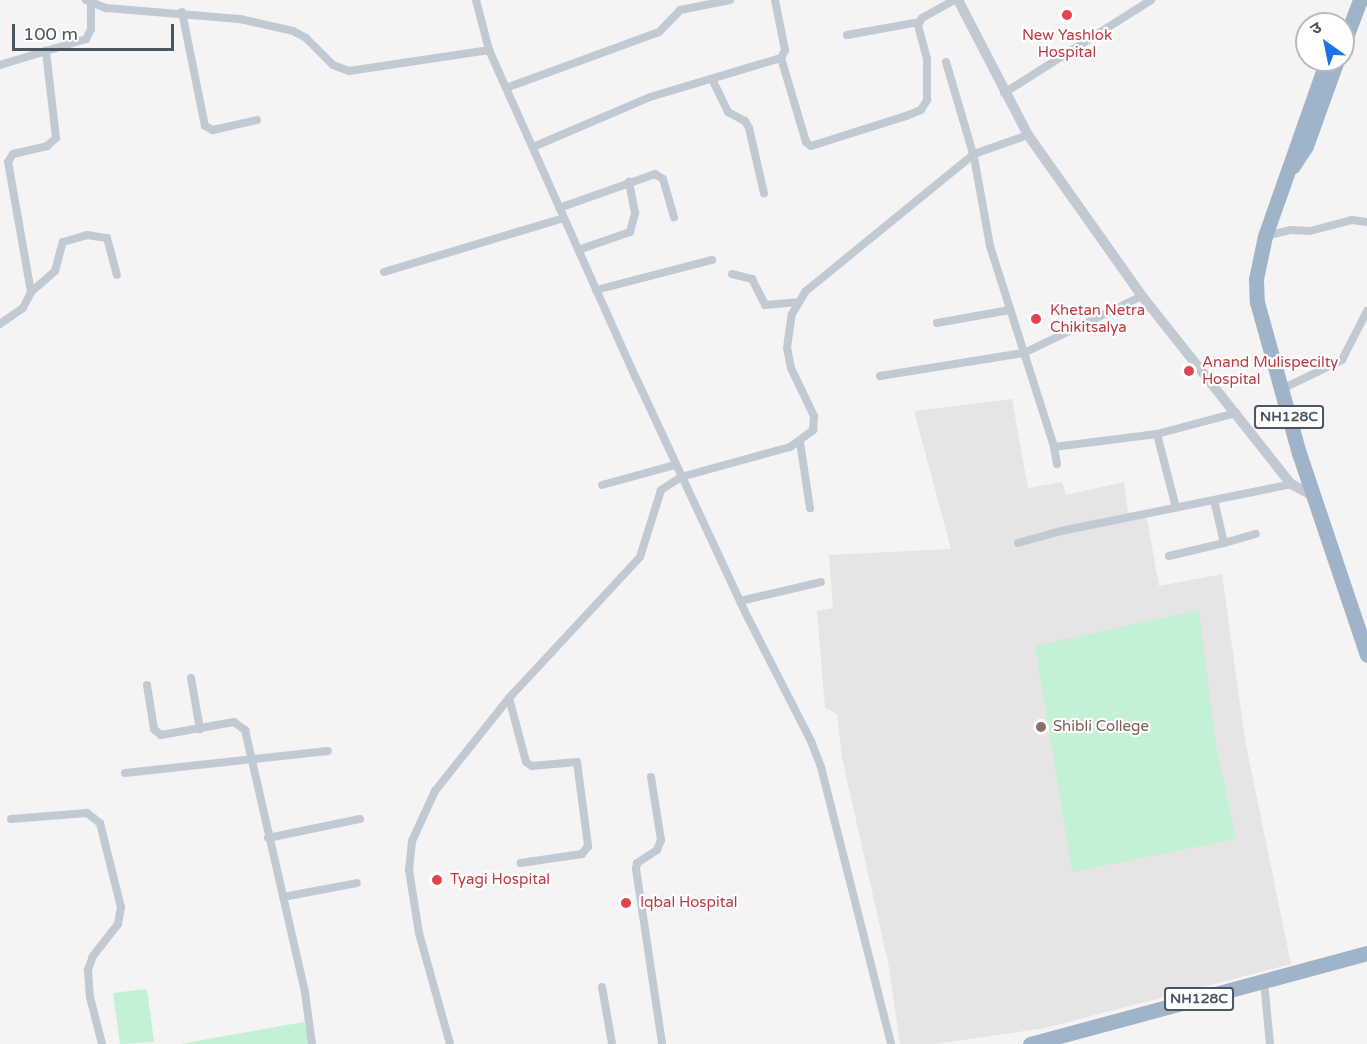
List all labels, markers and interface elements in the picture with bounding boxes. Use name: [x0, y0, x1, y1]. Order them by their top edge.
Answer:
marker: New Yashlok Hospital: [1058, 6, 1076, 24]
scale bar: [15, 12, 177, 50]
north arrow: [1295, 12, 1355, 72]
text: उ: [1307, 18, 1326, 40]
text: 100 m: [23, 23, 78, 45]
place label: New Yashlok Hospital: [1022, 26, 1112, 61]
place label: Khetan Netra Chikitsalya: [1050, 301, 1145, 336]
marker: Khetan Netra Chikitsalya: [1027, 310, 1045, 328]
place label: Anand Mulispecilty Hospital: [1202, 353, 1338, 388]
marker: Anand Mulispecilty Hospital: [1180, 362, 1198, 380]
road number: NH128C: [1253, 406, 1325, 428]
place label: Shibli College: [1053, 718, 1149, 736]
marker: Shibli College: [1034, 720, 1048, 734]
marker: Tyagi Hospital: [428, 871, 446, 889]
place label: Tyagi Hospital: [450, 871, 550, 889]
marker: Iqbal Hospital: [617, 894, 635, 912]
place label: Iqbal Hospital: [640, 894, 738, 912]
road number: NH128C: [1163, 988, 1235, 1010]

